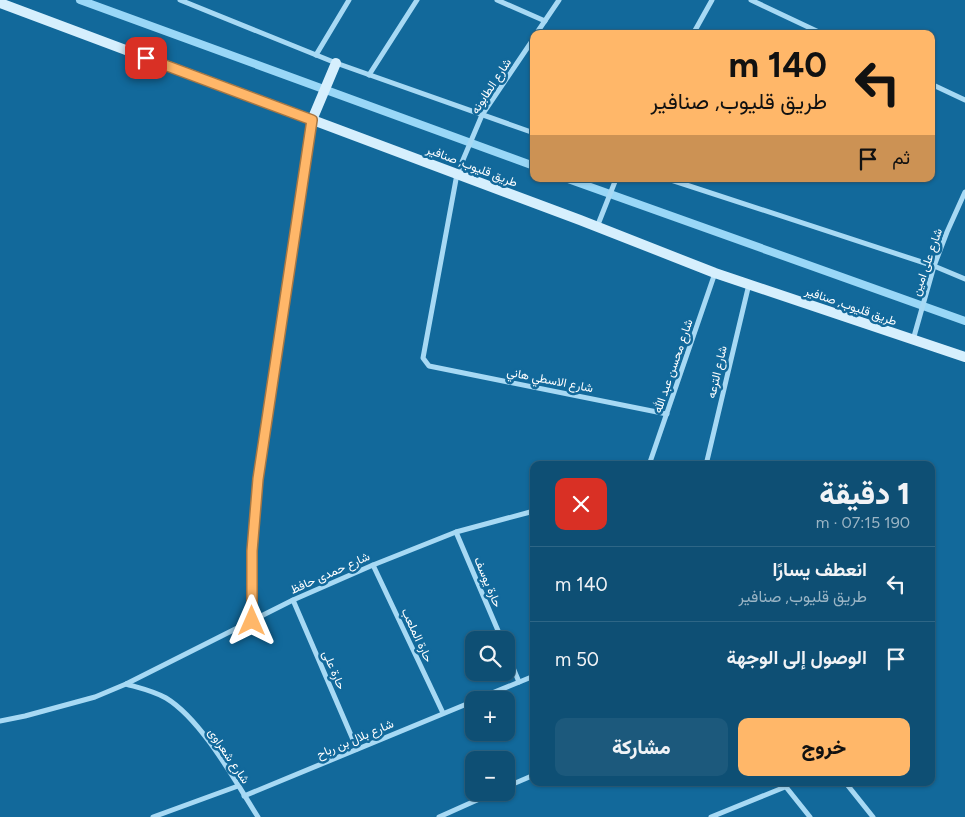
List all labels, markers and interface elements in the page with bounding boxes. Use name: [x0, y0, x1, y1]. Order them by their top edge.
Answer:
pin: [125, 37, 167, 79]
icon: arrive: [132, 44, 160, 72]
text: 140 m: [729, 44, 827, 86]
icon: left: [845, 50, 910, 115]
street label: شارع الطابونه: [468, 56, 516, 117]
text: طريق قليوب, صنافير: [650, 88, 827, 115]
street label: طريق قليوب, صنافير: [423, 142, 520, 191]
icon: arrive: [854, 145, 882, 173]
text: ثم: [892, 146, 910, 169]
street label: شارع على امين: [909, 226, 947, 298]
street label: طريق قليوب, صنافير: [802, 283, 899, 329]
street label: شارع محسن عبد الله: [650, 317, 698, 415]
street label: شارع الترعه: [704, 344, 732, 400]
street label: شارع الاسطي هاني: [505, 365, 594, 398]
text: 1 دقيقة: [819, 475, 910, 512]
button: close: [555, 478, 607, 530]
text: 190 m · 07:15: [816, 513, 910, 532]
street label: شارع حمدى حافظ: [288, 549, 373, 599]
street label: حارة يوسف: [470, 555, 505, 610]
text: انعطف يسارًا: [773, 558, 867, 581]
icon: left: [882, 570, 910, 598]
text: 140 m: [555, 573, 608, 596]
text: طريق قليوب, صنافير: [739, 587, 867, 606]
position arrow: [225, 594, 277, 646]
street label: حارة الملعب: [398, 606, 436, 665]
map controls: [465, 631, 515, 801]
button: search: [465, 631, 515, 681]
icon: arrive: [882, 645, 910, 673]
text: الوصول إلى الوجهة: [727, 646, 867, 669]
text: 50 m: [555, 648, 599, 671]
street label: حارة على: [319, 649, 348, 692]
button: +: [465, 691, 515, 741]
street label: شارع بلال بن رباح: [314, 716, 396, 763]
button: مشاركة: [555, 718, 728, 776]
button: خروج: [738, 718, 910, 776]
street label: شارع شعراوى: [204, 726, 253, 787]
button: −: [465, 751, 515, 801]

